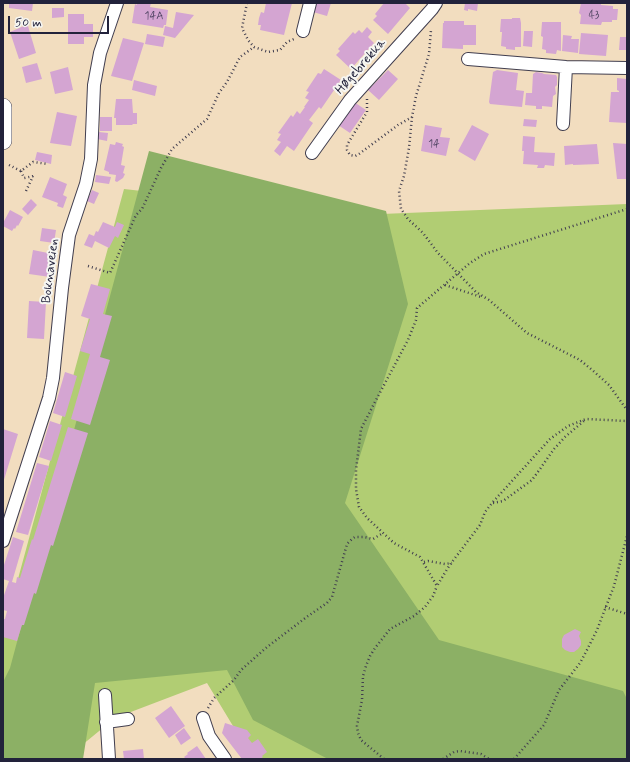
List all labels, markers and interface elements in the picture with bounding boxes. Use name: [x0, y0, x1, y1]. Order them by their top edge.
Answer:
scale bar: [10, 8, 111, 34]
house number: 43: [588, 9, 600, 23]
house number: 14A: [145, 10, 163, 24]
text: 50 m: [15, 15, 42, 31]
street label: Høgebrekka: [333, 36, 389, 98]
house number: 14: [428, 138, 440, 152]
street label: Boknaveien: [39, 238, 63, 304]

